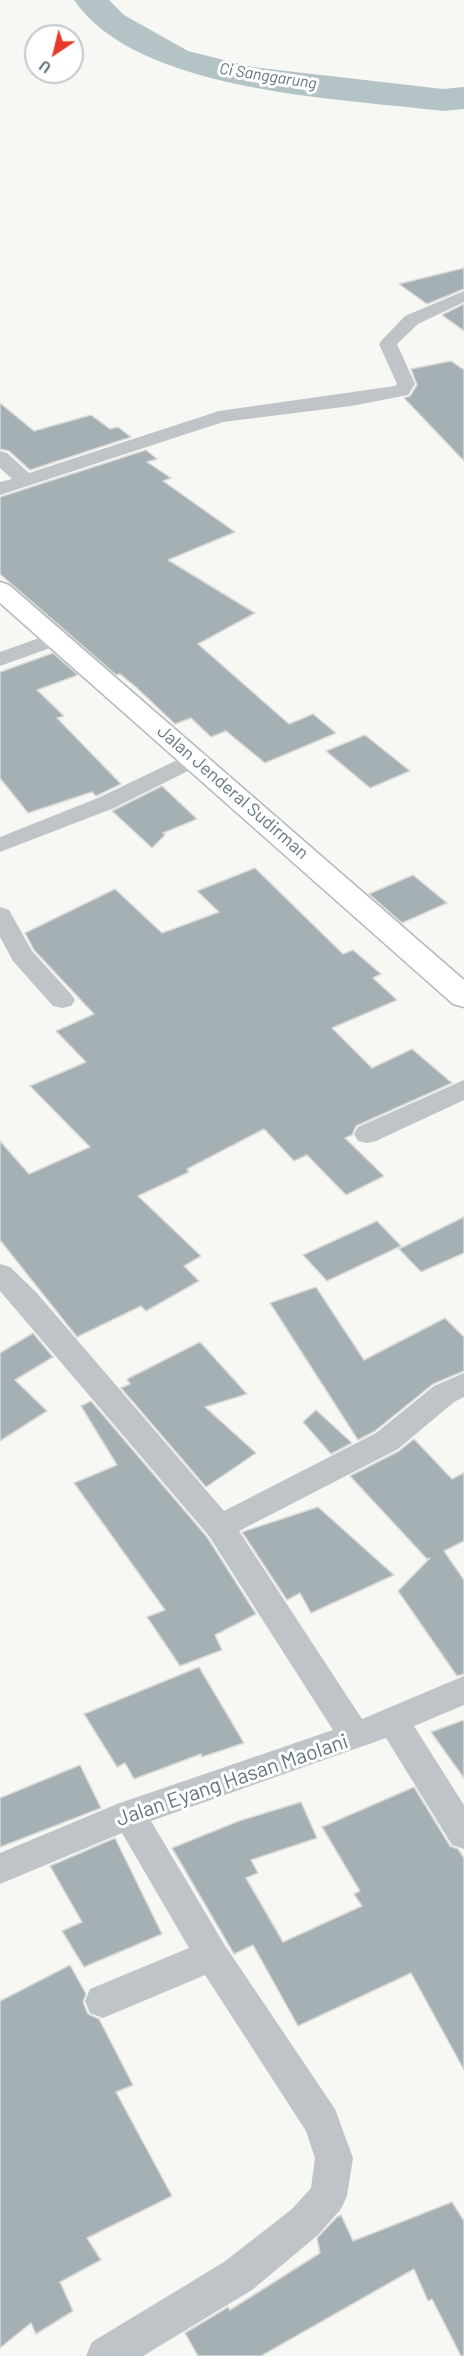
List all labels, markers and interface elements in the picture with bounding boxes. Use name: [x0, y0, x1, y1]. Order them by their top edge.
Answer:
north arrow: [24, 24, 84, 84]
text: U: [35, 57, 54, 78]
water label: Ci Sanggarung: [218, 59, 318, 93]
street label: Jalan Jenderal Sudirman: [153, 720, 313, 864]
street label: Jalan Eyang Hasan Maolani: [113, 1728, 351, 1832]

